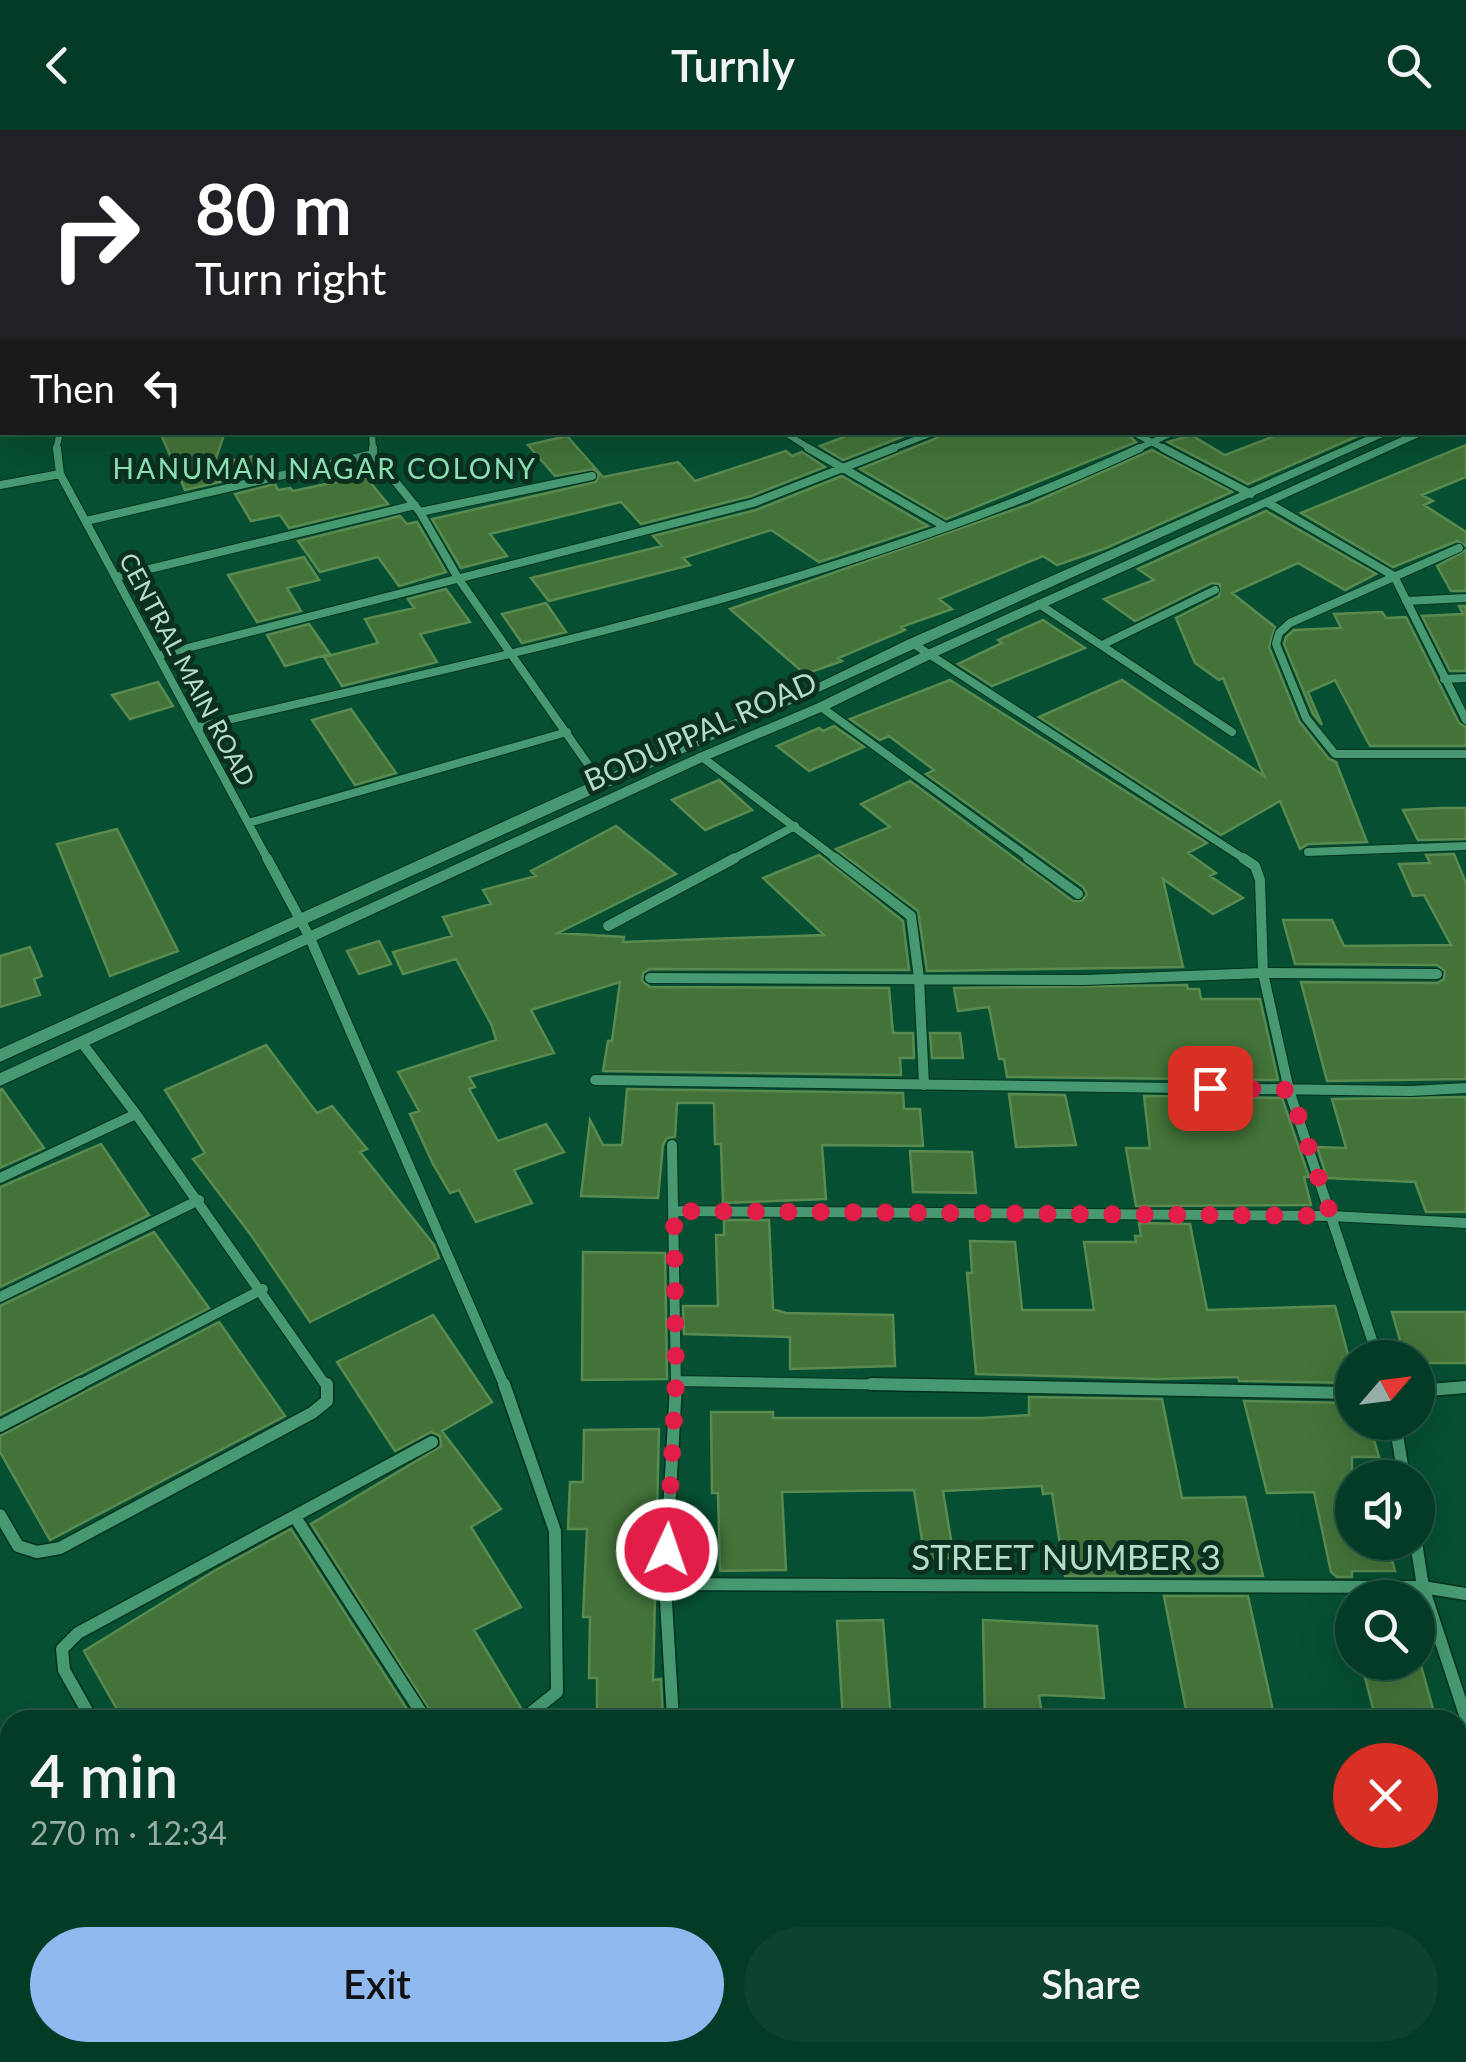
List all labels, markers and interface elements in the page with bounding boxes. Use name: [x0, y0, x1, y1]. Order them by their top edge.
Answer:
icon: back: [30, 38, 85, 93]
text: Turnly: [671, 38, 795, 92]
icon: search: [1381, 38, 1436, 93]
text: 80 m: [195, 166, 352, 250]
icon: right: [30, 170, 160, 300]
text: Turn right: [195, 251, 386, 305]
icon: left: [135, 360, 190, 415]
text: Then: [30, 365, 115, 411]
district label: HANUMAN NAGAR COLONY: [112, 451, 538, 485]
street label: CENTRAL MAIN ROAD: [114, 547, 262, 791]
street label: BODUPPAL ROAD: [578, 663, 822, 797]
pin: [1168, 1046, 1253, 1131]
icon: arrive: [1183, 1061, 1238, 1116]
north arrow: [1335, 1340, 1435, 1440]
map controls: [1335, 1340, 1435, 1680]
button: sound: [1335, 1460, 1435, 1560]
position arrow: [615, 1498, 719, 1602]
street label: STREET NUMBER 3: [911, 1535, 1221, 1577]
button: search: [1335, 1580, 1435, 1680]
text: 4 min: [30, 1739, 178, 1811]
button: close: [1333, 1743, 1438, 1848]
text: 270 m · 12:34: [30, 1813, 227, 1852]
button: Exit: [30, 1927, 724, 2042]
button: Share: [744, 1927, 1438, 2042]

